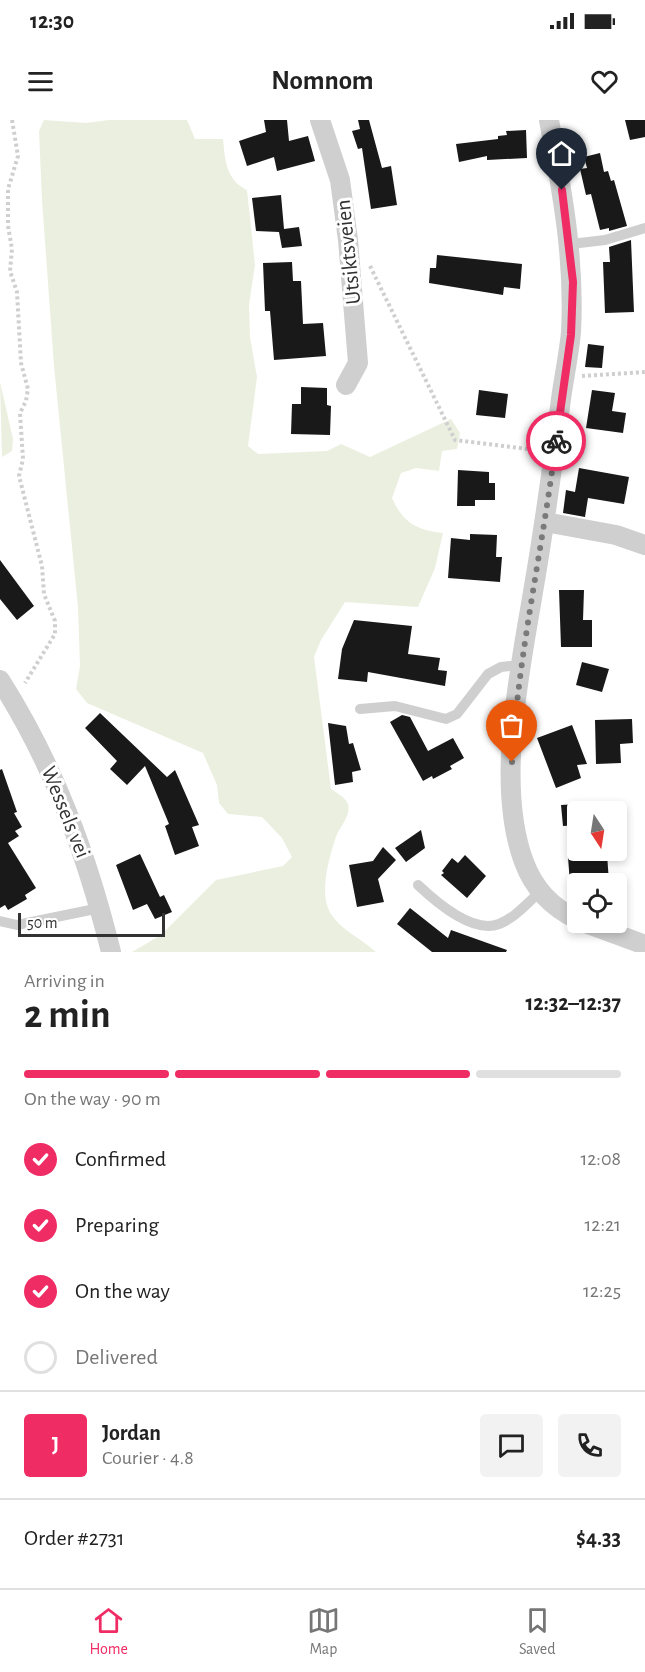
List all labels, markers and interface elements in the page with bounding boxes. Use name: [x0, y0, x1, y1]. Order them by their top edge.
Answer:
text: 12:30: [30, 10, 74, 32]
icon: menu: [24, 65, 57, 98]
icon: heart: [588, 65, 621, 98]
text: Nomnom: [271, 67, 374, 94]
pin: [536, 128, 587, 190]
icon: home: [545, 137, 578, 170]
street label: Utsiktsveien: [332, 198, 364, 306]
courier: [526, 411, 586, 471]
icon: bike: [540, 425, 573, 458]
pin: [486, 700, 537, 762]
icon: bag: [495, 709, 528, 742]
street label: Wessels vei: [38, 763, 94, 861]
north arrow: [567, 801, 627, 861]
map controls: [567, 801, 627, 933]
button: locate: [567, 873, 627, 933]
scale bar: [18, 910, 165, 938]
text: 50 m: [27, 915, 58, 931]
text: Arriving in: [24, 971, 105, 991]
text: 12:32–12:37: [525, 992, 621, 1014]
text: 2 min: [24, 996, 111, 1035]
text: On the way · 90 m: [24, 1089, 161, 1109]
icon: check: [24, 1143, 57, 1176]
text: Confirmed: [75, 1148, 166, 1170]
text: 12:08: [580, 1149, 621, 1169]
icon: check: [24, 1209, 57, 1242]
text: Preparing: [75, 1214, 159, 1236]
text: 12:21: [584, 1215, 621, 1235]
icon: check: [24, 1275, 57, 1308]
text: On the way: [75, 1280, 170, 1302]
text: 12:25: [583, 1281, 621, 1301]
text: Delivered: [75, 1346, 158, 1368]
button: chat: [480, 1414, 543, 1477]
button: phone: [558, 1414, 621, 1477]
text: Jordan: [102, 1422, 161, 1444]
text: J: [52, 1434, 59, 1456]
text: Courier · 4.8: [102, 1448, 194, 1468]
text: Order #2731: [24, 1527, 125, 1549]
text: $4.33: [576, 1527, 621, 1549]
tab: Home: [89, 1604, 128, 1659]
tab: Map: [307, 1604, 340, 1659]
tab: Saved: [519, 1604, 556, 1659]

